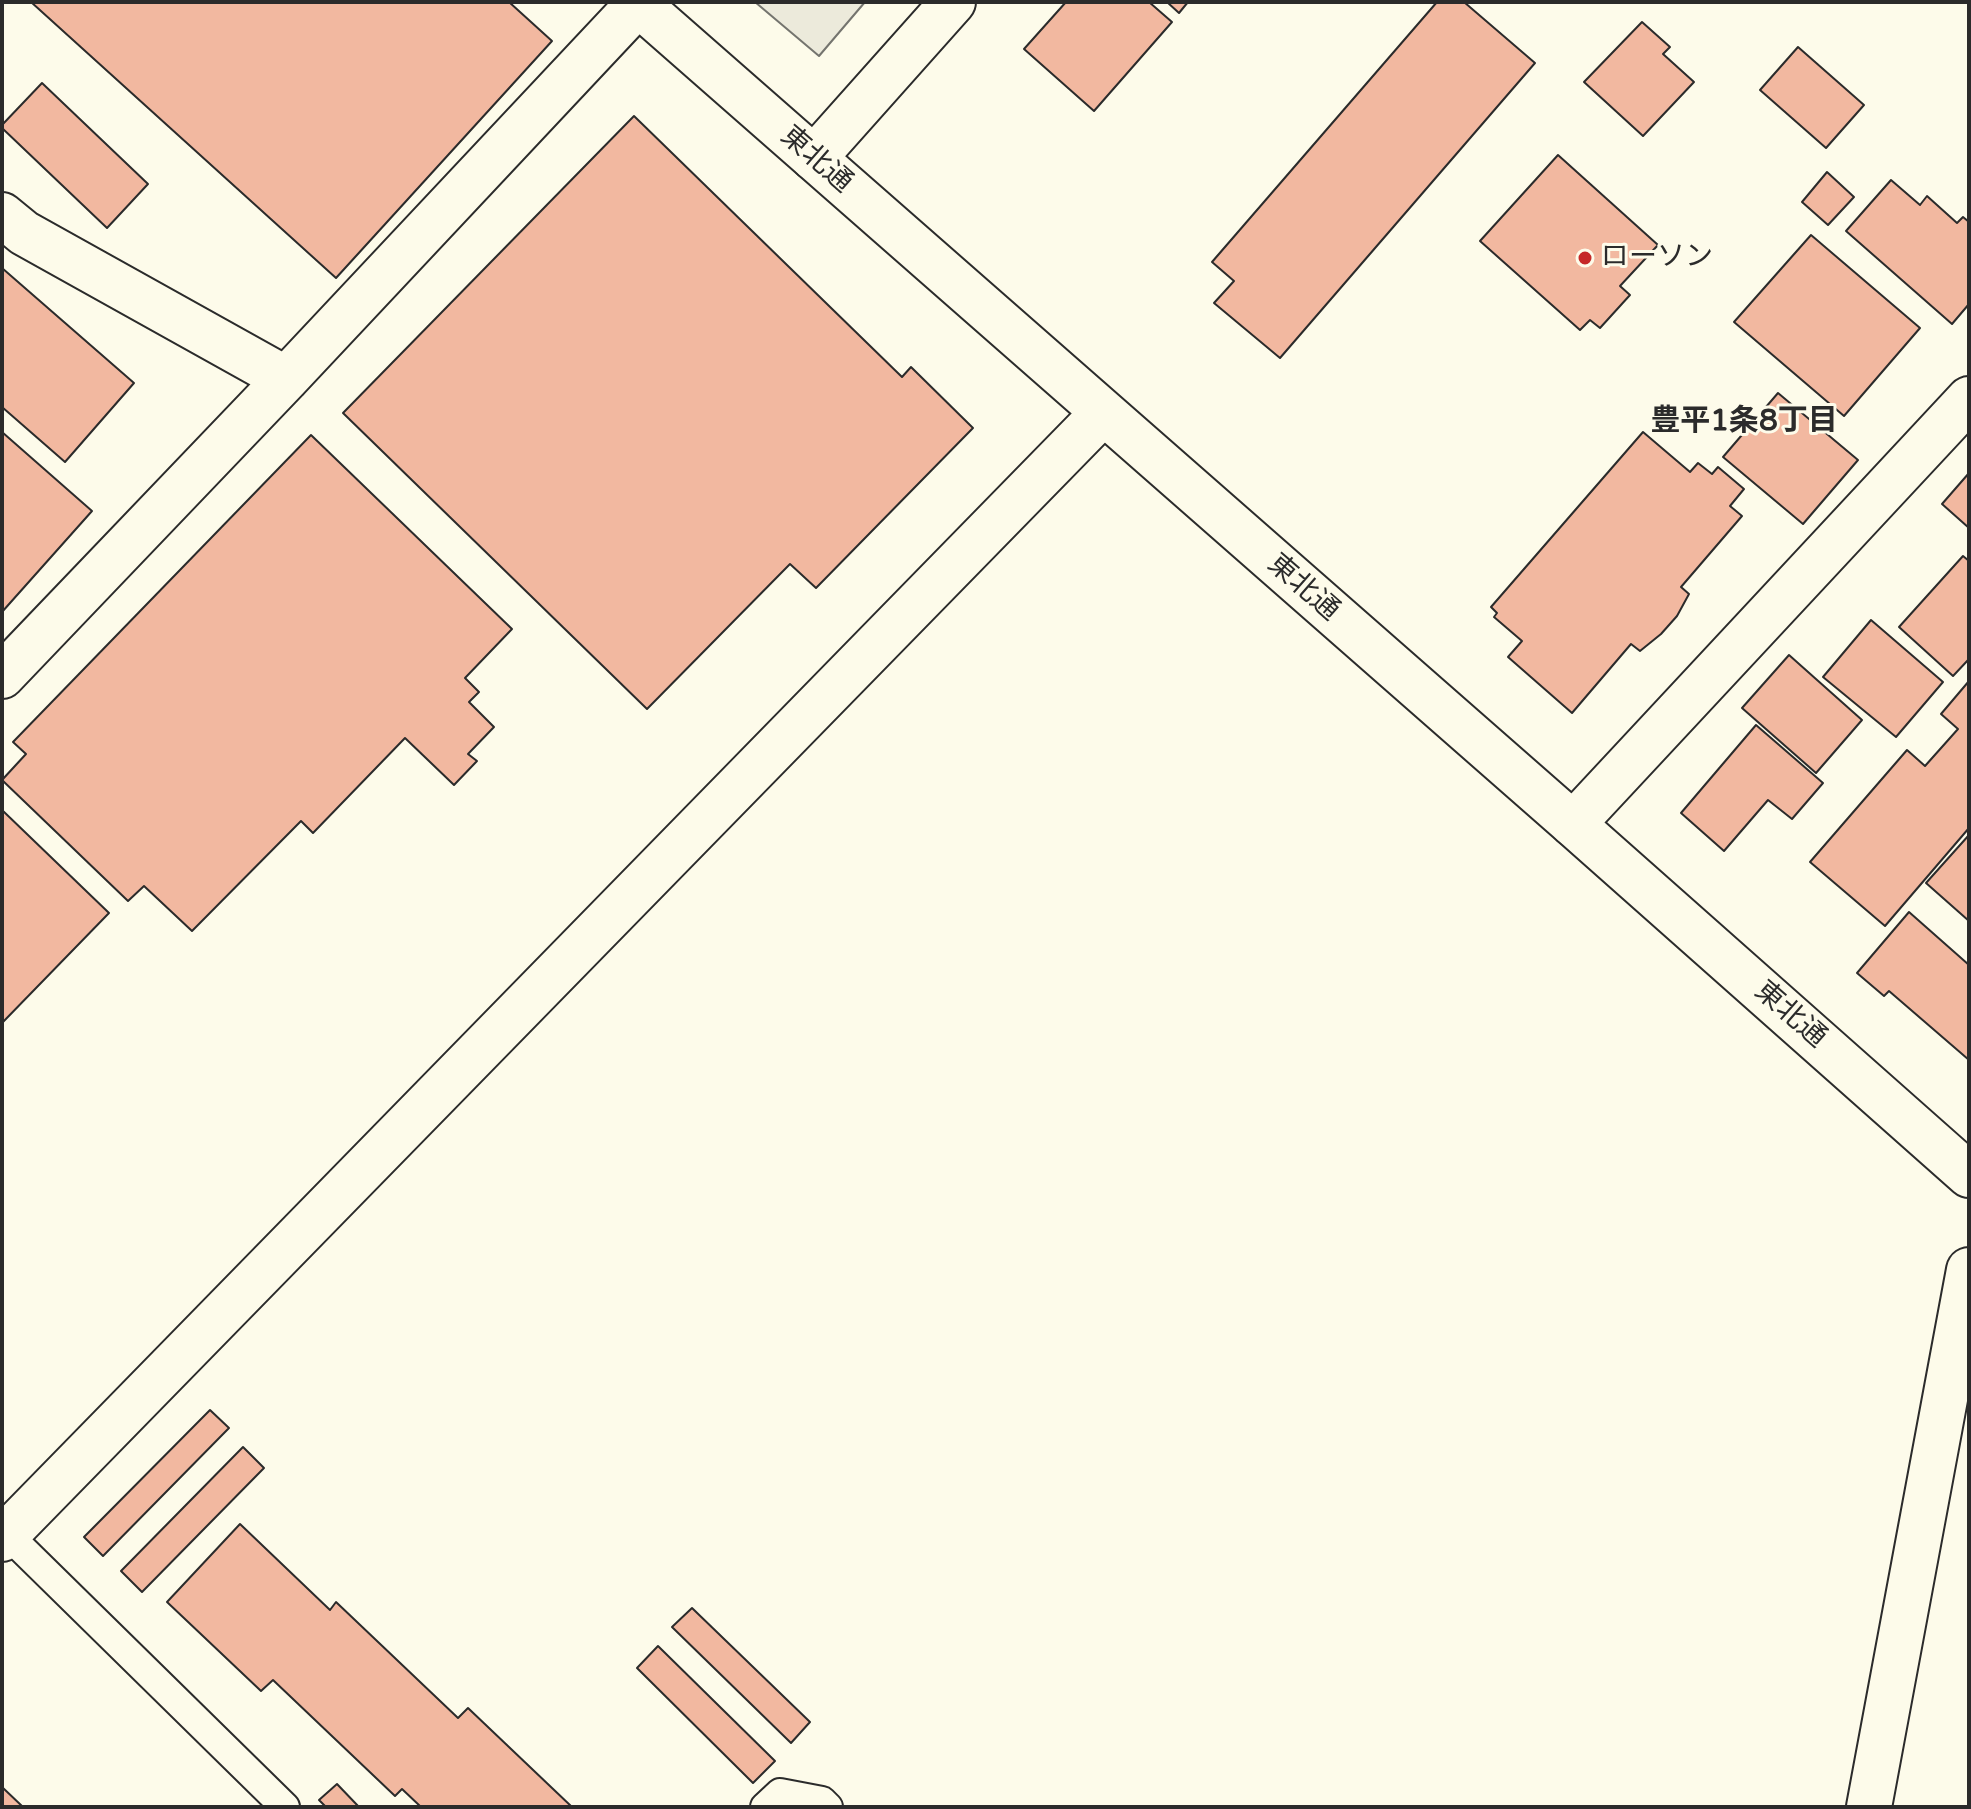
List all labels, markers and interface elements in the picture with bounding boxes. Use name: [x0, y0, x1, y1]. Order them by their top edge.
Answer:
street label: 東北通: [773, 120, 859, 200]
place label: ローソン: [1601, 241, 1713, 275]
marker: ローソン: [1576, 249, 1594, 267]
district label: 豊平1条8丁目: [1650, 404, 1838, 440]
street label: 東北通: [1260, 548, 1346, 628]
street label: 東北通: [1747, 975, 1833, 1055]

